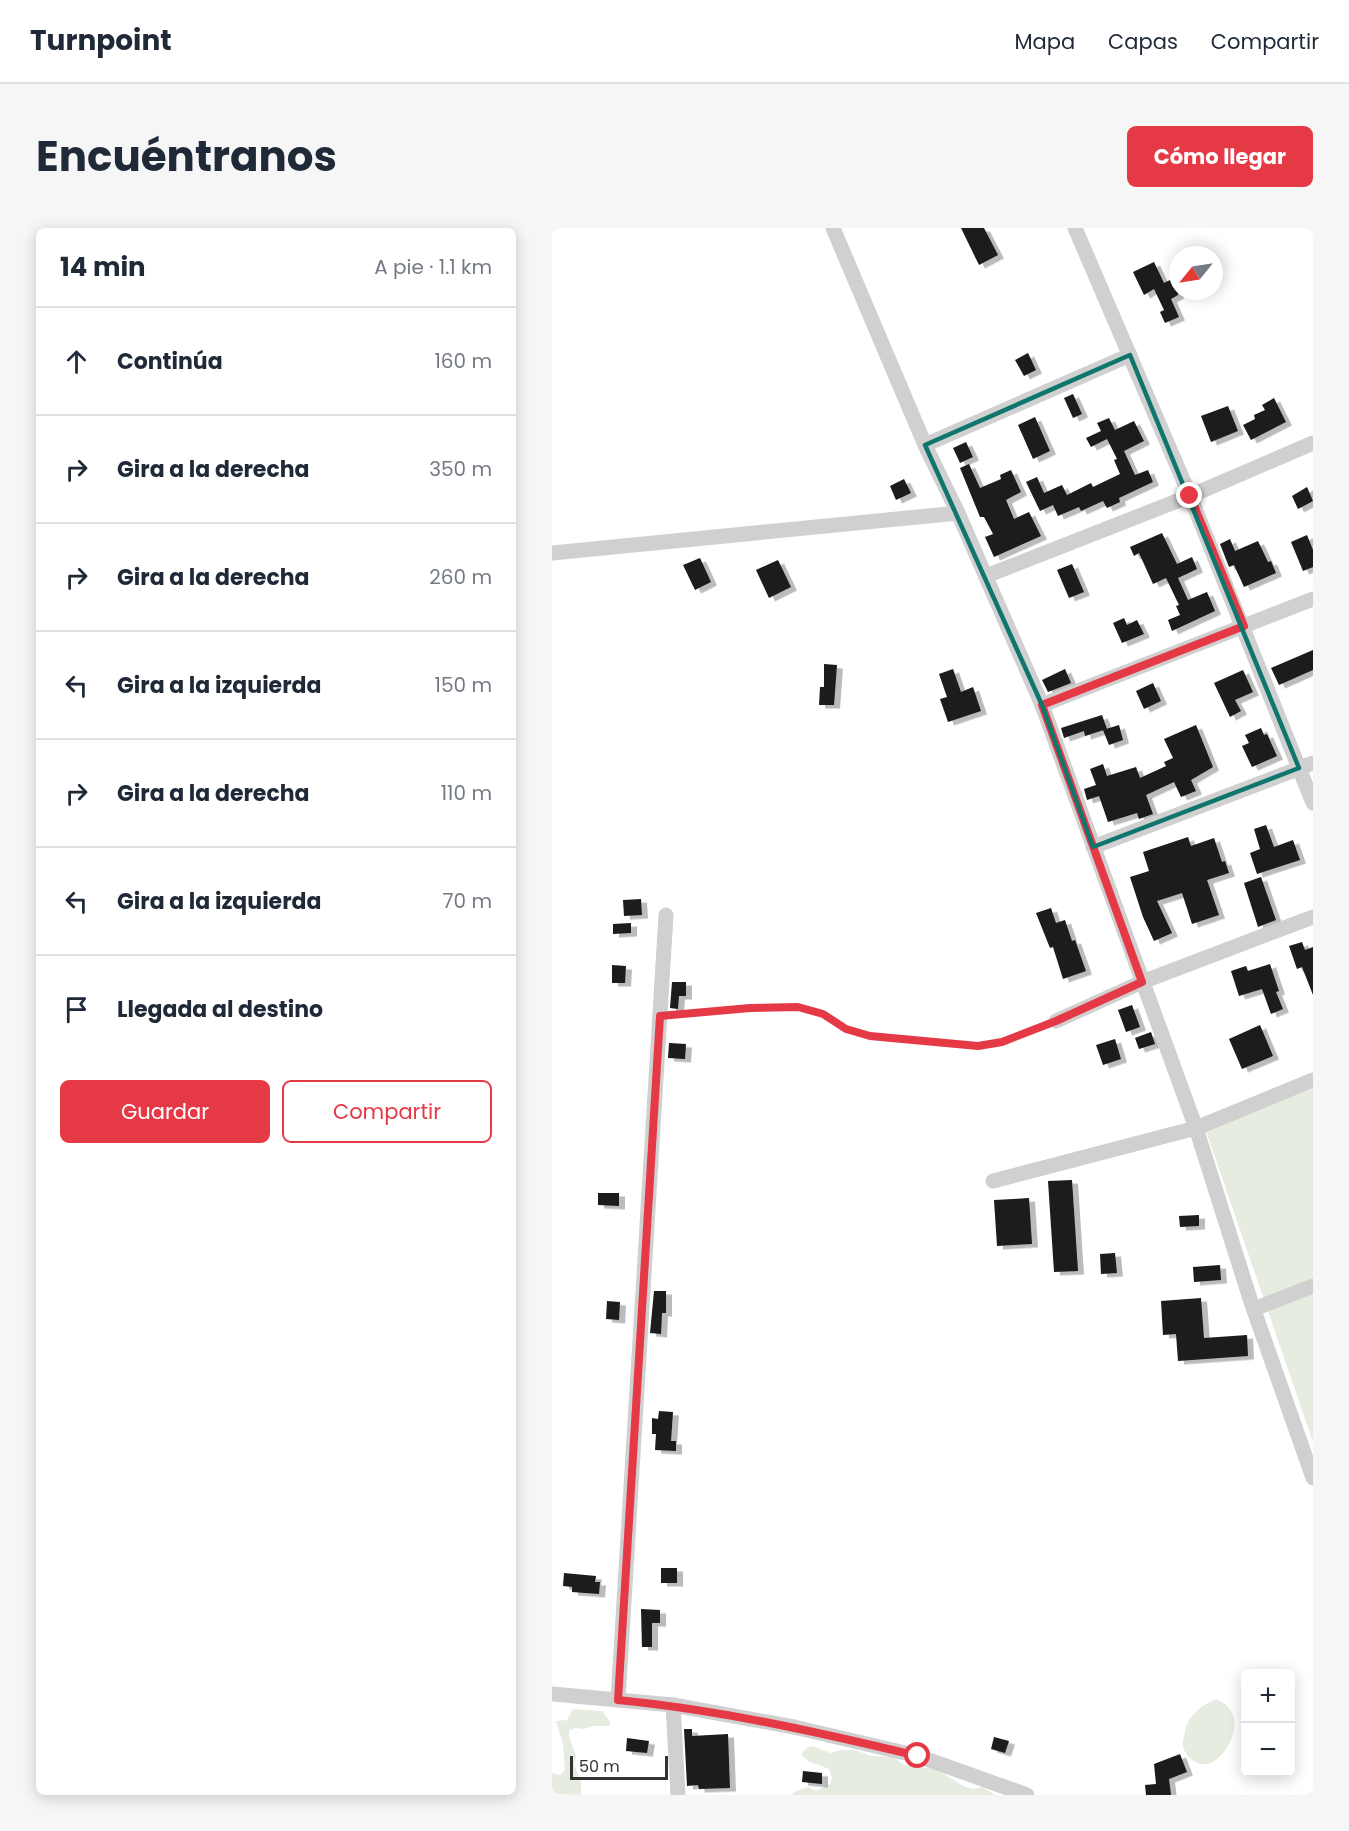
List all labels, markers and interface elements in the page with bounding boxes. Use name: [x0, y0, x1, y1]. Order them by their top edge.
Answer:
text: Turnpoint: [30, 21, 172, 60]
text: Mapa: [1014, 27, 1075, 56]
text: Capas: [1108, 27, 1178, 56]
text: Compartir: [1211, 27, 1319, 56]
button: Cómo llegar: [1127, 126, 1313, 187]
text: Encuéntranos: [36, 127, 337, 186]
north arrow: [1169, 246, 1223, 300]
text: 14 min: [60, 249, 146, 285]
text: A pie · 1.1 km: [374, 253, 492, 281]
icon: ahead: [60, 345, 93, 378]
text: Continúa: [117, 346, 223, 377]
text: 160 m: [434, 347, 492, 375]
icon: right: [60, 453, 93, 486]
text: Gira a la derecha: [117, 454, 310, 485]
text: 350 m: [429, 455, 492, 483]
route end: [1176, 482, 1202, 508]
icon: right: [60, 561, 93, 594]
text: Gira a la derecha: [117, 562, 310, 593]
text: 260 m: [429, 563, 492, 591]
icon: left: [60, 669, 93, 702]
text: Gira a la izquierda: [117, 670, 321, 701]
text: 150 m: [435, 671, 492, 699]
icon: right: [60, 777, 93, 810]
text: Gira a la derecha: [117, 778, 310, 809]
text: 110 m: [441, 779, 492, 807]
icon: left: [60, 885, 93, 918]
text: Gira a la izquierda: [117, 886, 321, 917]
text: 70 m: [443, 887, 492, 915]
icon: arrive: [60, 993, 93, 1026]
text: Llegada al destino: [117, 994, 323, 1025]
button: Guardar: [60, 1080, 270, 1143]
button: Compartir: [282, 1080, 492, 1143]
map controls: [1241, 1669, 1295, 1777]
button: +: [1241, 1669, 1295, 1723]
button: −: [1241, 1723, 1295, 1777]
route start: [904, 1742, 930, 1768]
scale bar: [570, 1753, 668, 1780]
text: 50 m: [579, 1755, 620, 1778]

